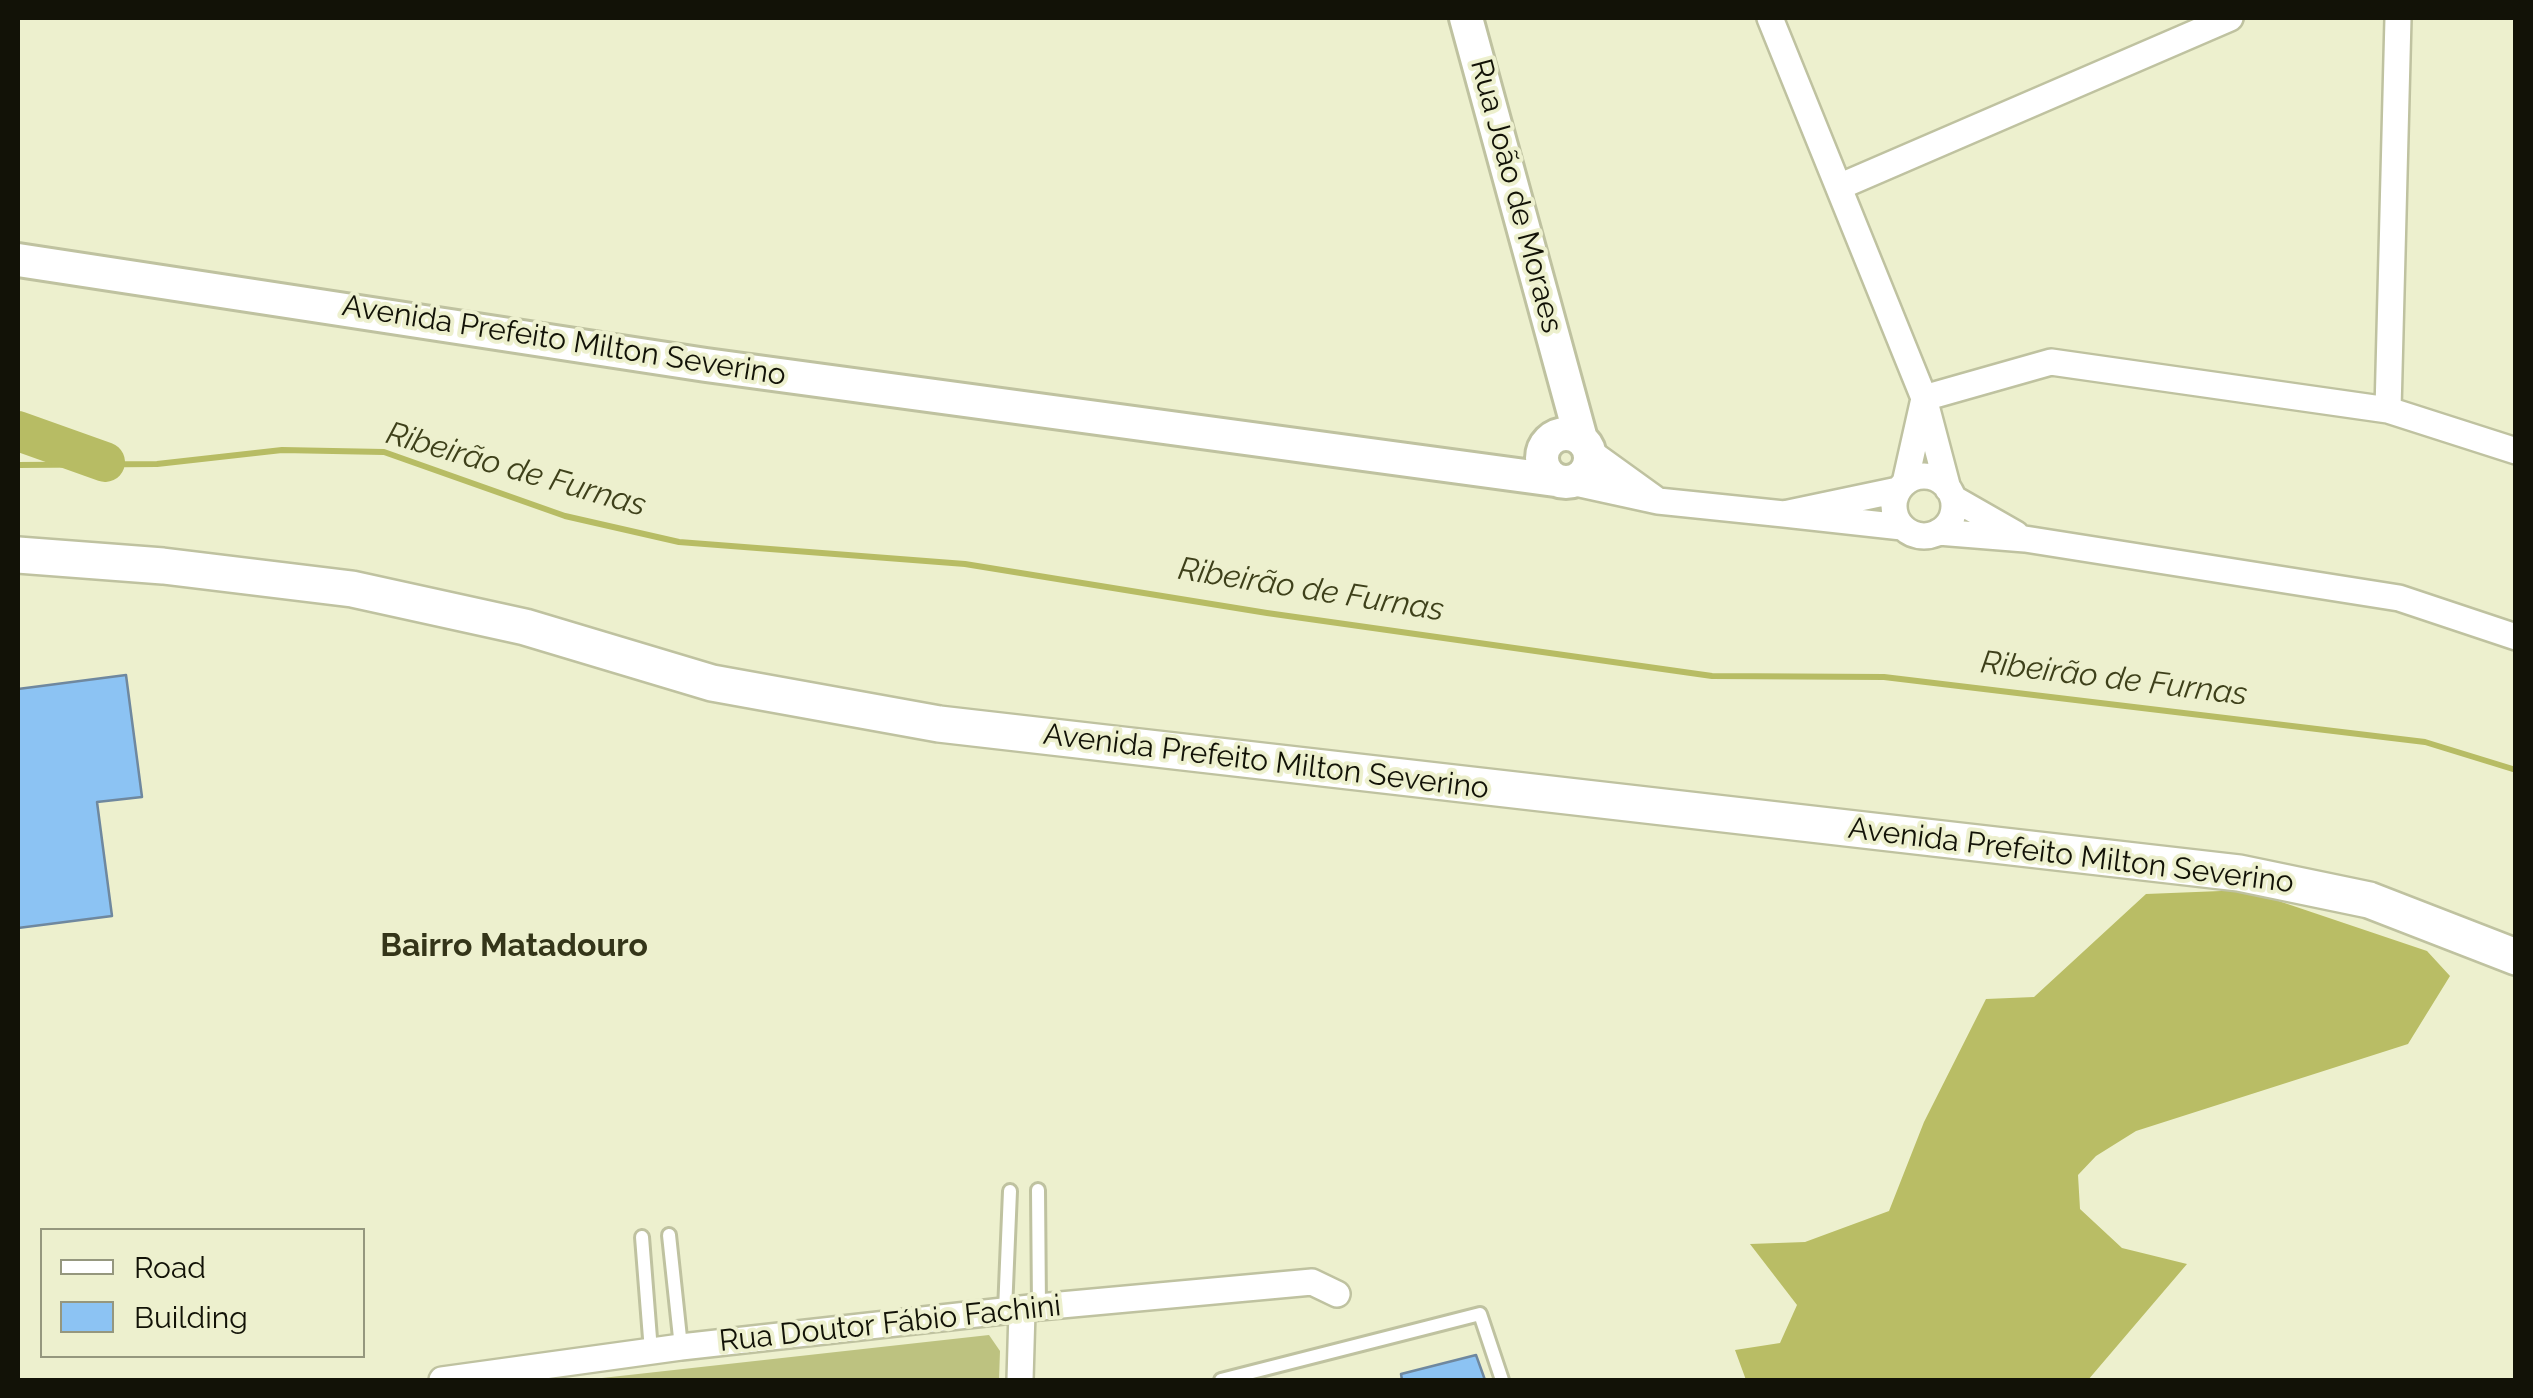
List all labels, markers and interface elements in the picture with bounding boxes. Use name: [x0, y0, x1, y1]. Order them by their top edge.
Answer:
street label: Rua João de Moraes: [1462, 55, 1570, 337]
street label: Avenida Prefeito Milton Severino: [340, 288, 788, 394]
water label: Ribeirão de Furnas: [382, 415, 650, 525]
water label: Ribeirão de Furnas: [1176, 550, 1446, 630]
water label: Ribeirão de Furnas: [1979, 644, 2249, 714]
street label: Avenida Prefeito Milton Severino: [1041, 717, 1491, 807]
street label: Avenida Prefeito Milton Severino: [1846, 811, 2296, 901]
district label: Bairro Matadouro: [380, 927, 648, 965]
legend: [40, 1228, 365, 1358]
text: Road: [134, 1250, 206, 1285]
street label: Rua Doutor Fábio Fachini: [717, 1288, 1063, 1360]
text: Building: [134, 1300, 248, 1335]

